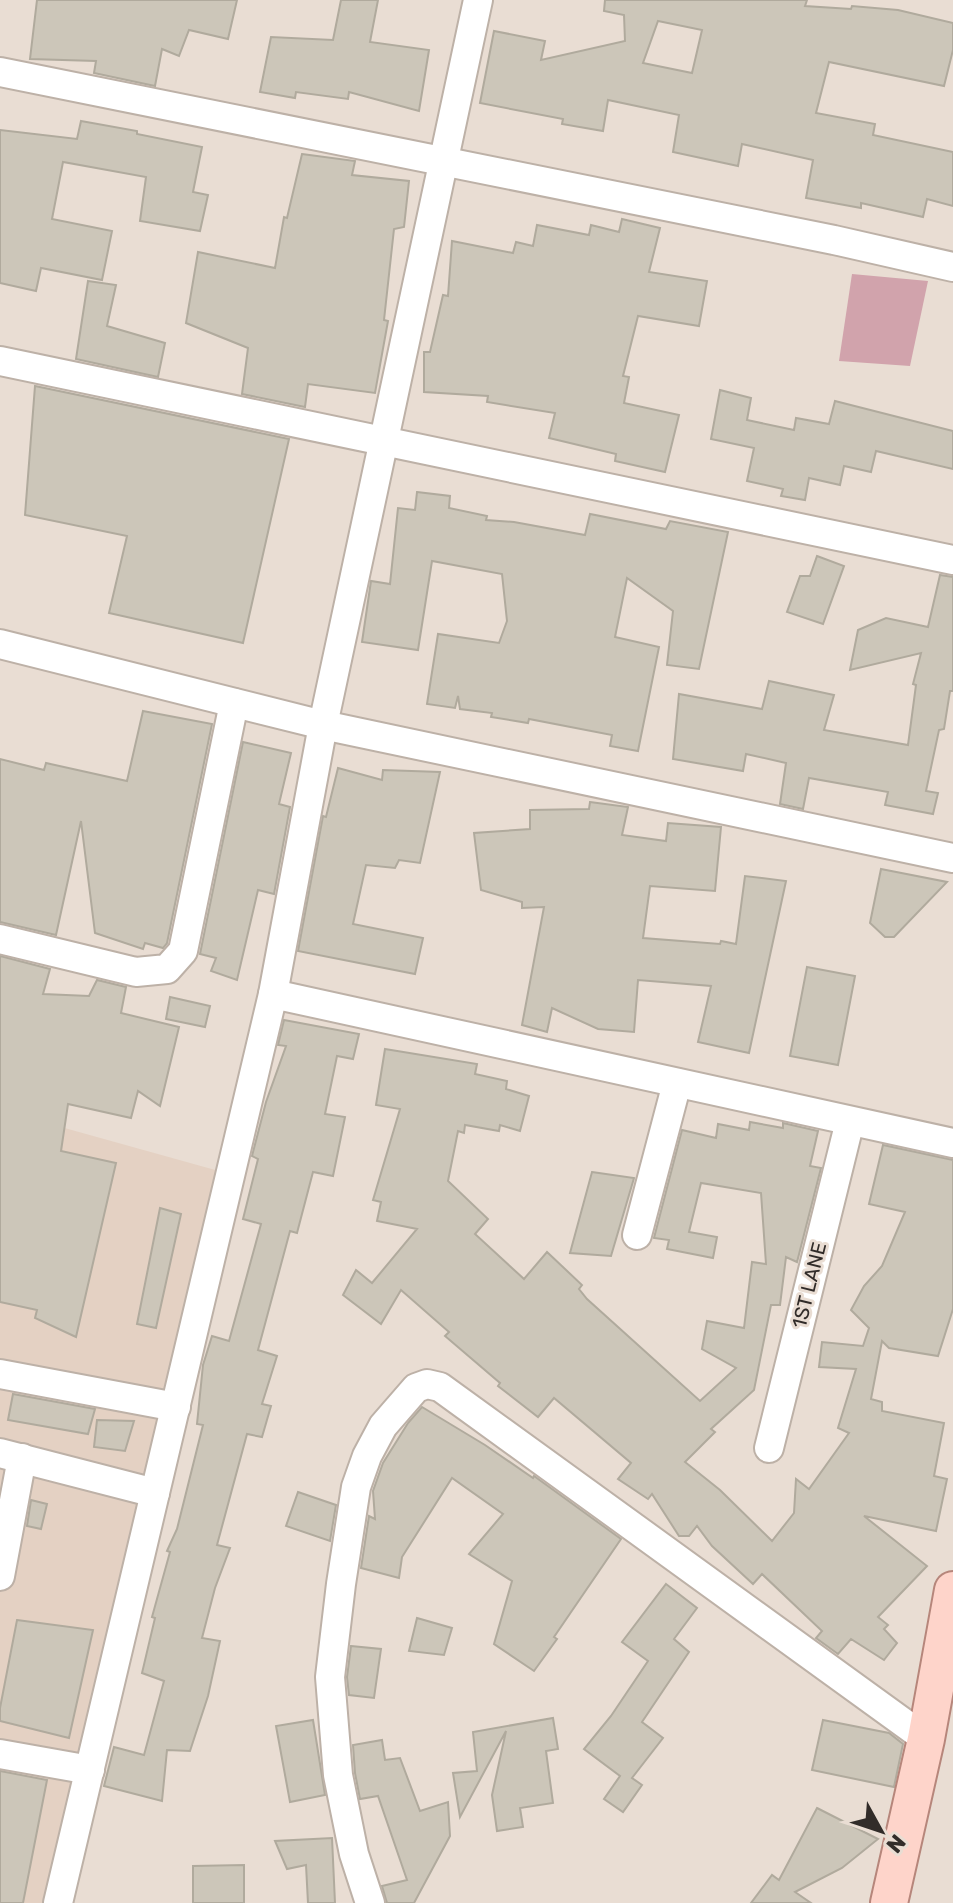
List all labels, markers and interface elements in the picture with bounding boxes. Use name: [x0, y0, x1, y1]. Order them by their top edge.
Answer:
street label: 1ST LANE: [787, 1240, 831, 1330]
north arrow: [841, 1791, 921, 1871]
text: N: [881, 1829, 911, 1858]

